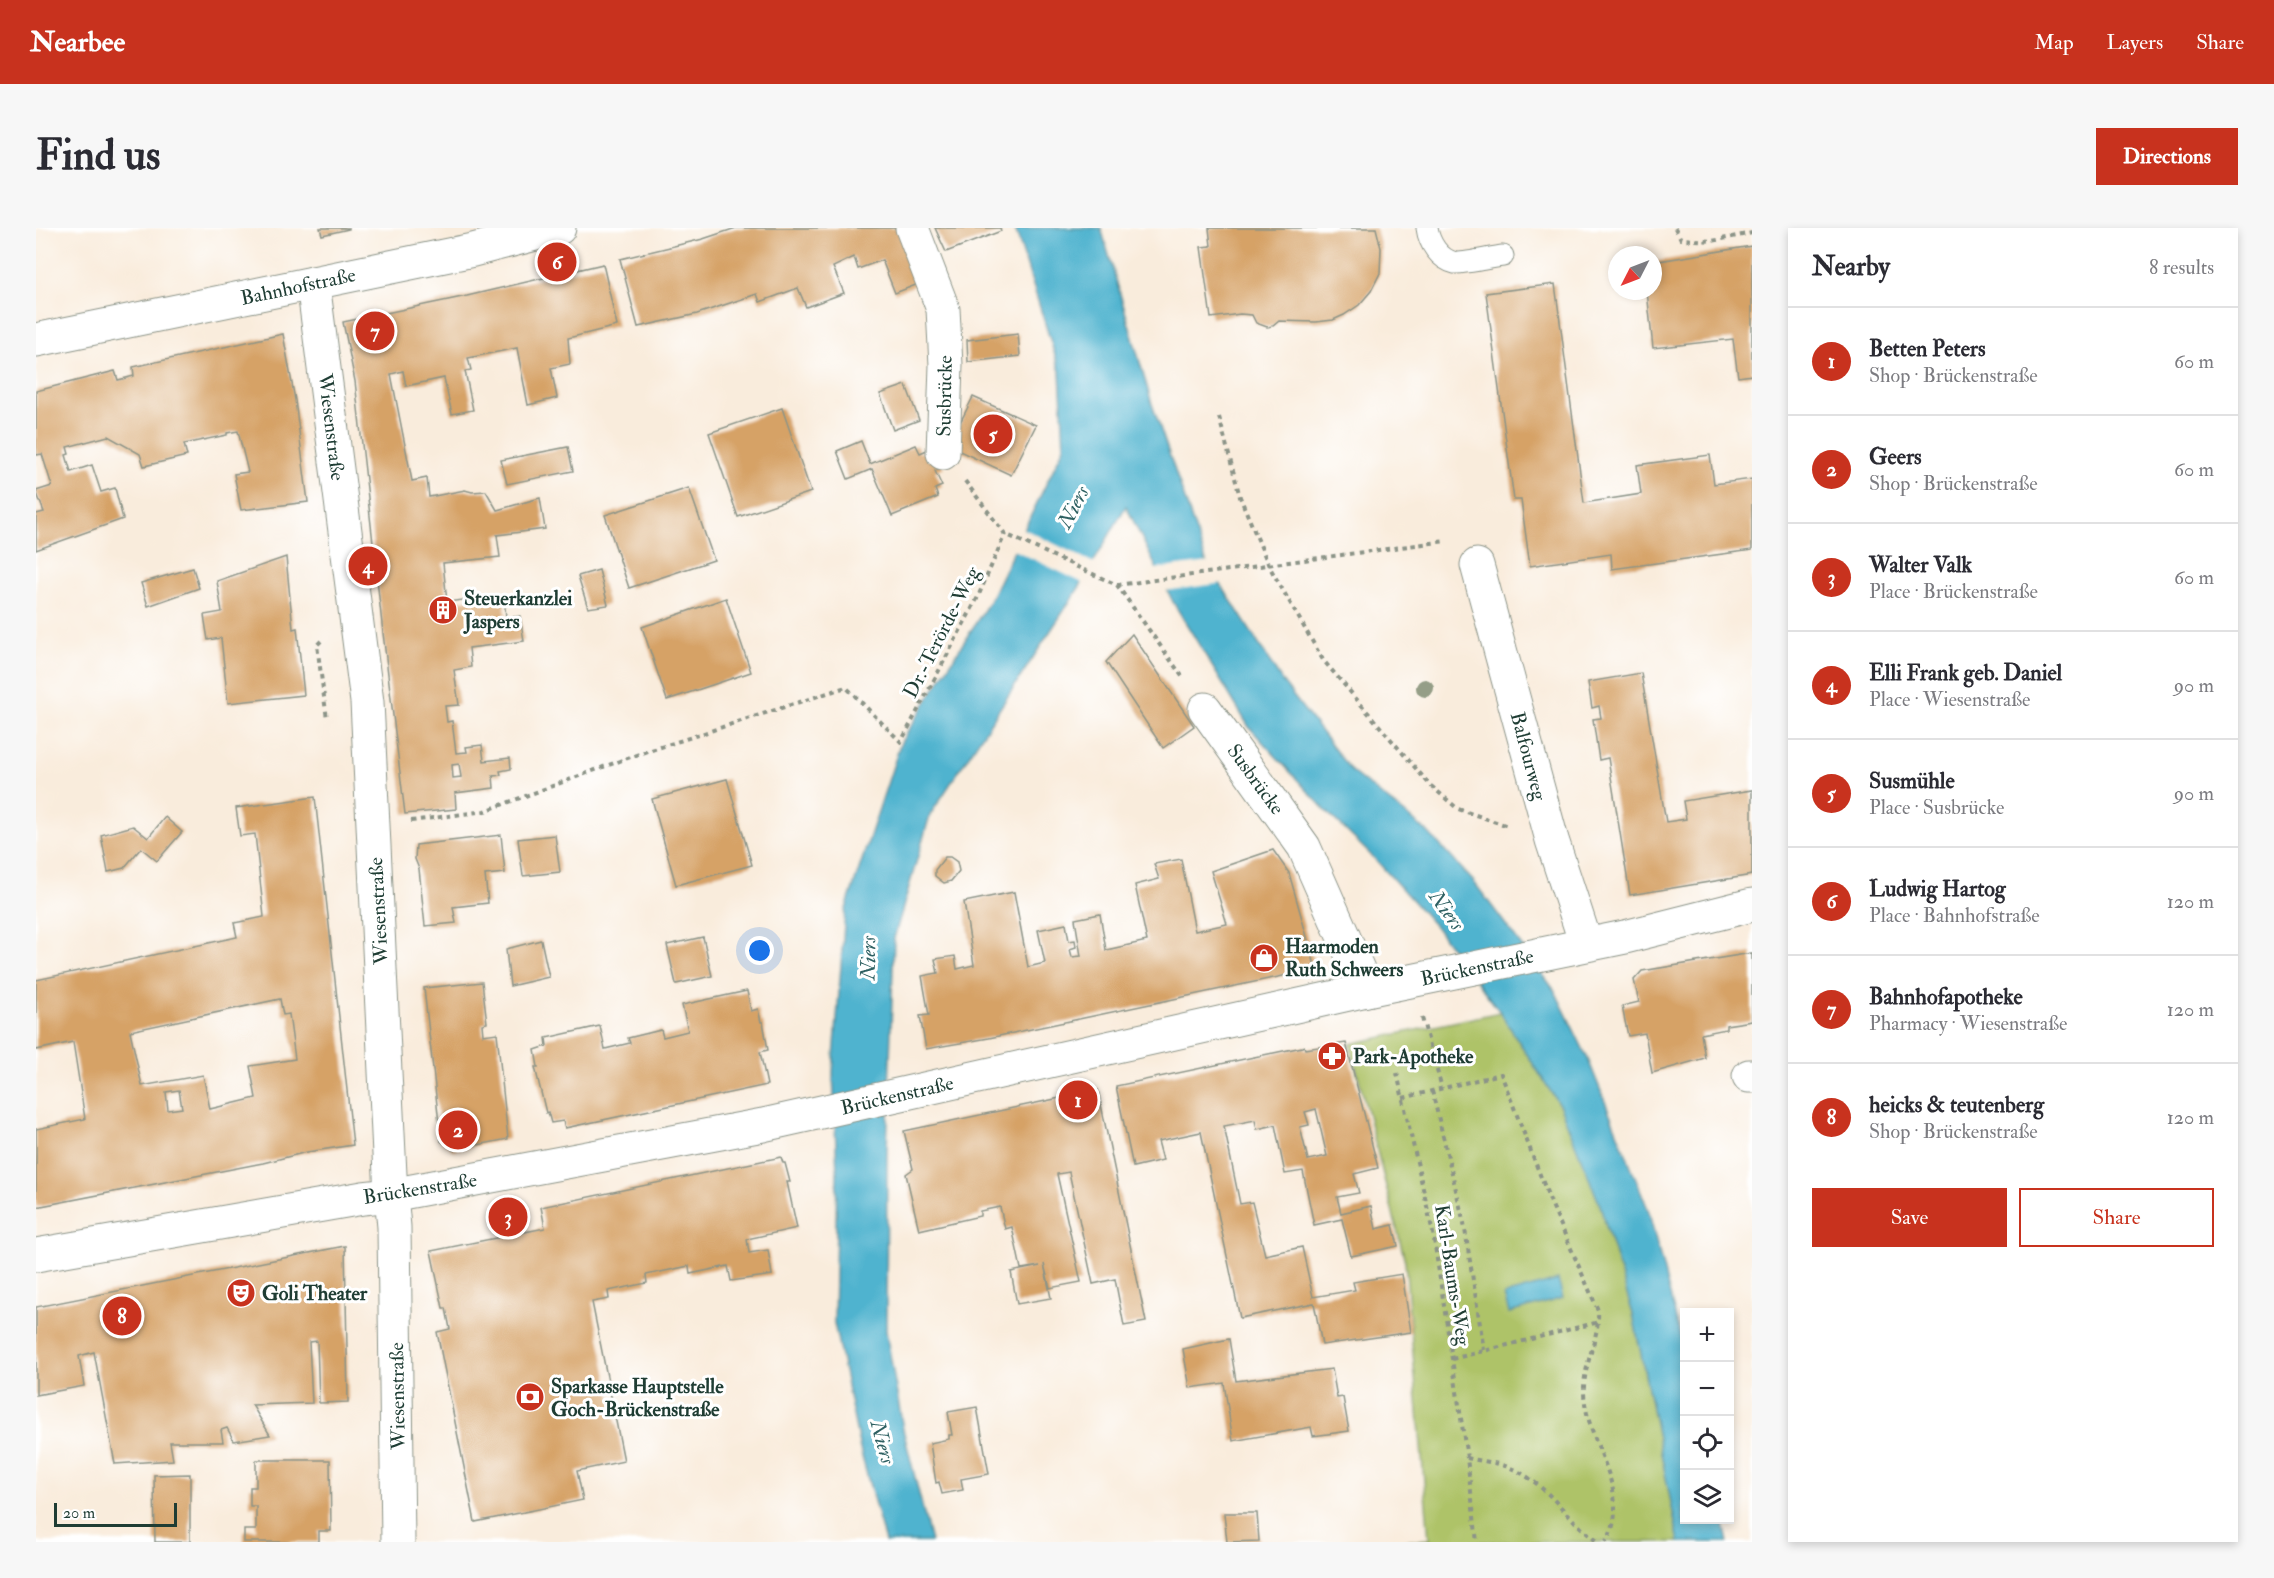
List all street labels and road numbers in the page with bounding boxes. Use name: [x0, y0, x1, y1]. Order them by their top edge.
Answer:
street label: Bahnhofstraße: [238, 262, 358, 311]
street label: Susbrücke: [931, 355, 958, 437]
street label: Wiesenstraße: [312, 371, 350, 482]
street label: Dr.-Terörde-Weg: [898, 561, 986, 702]
street label: Balfourweg: [1505, 709, 1553, 804]
street label: Susbrücke: [1222, 739, 1290, 820]
street label: Wiesenstraße: [363, 857, 394, 966]
street label: Brückenstraße: [1418, 943, 1536, 992]
street label: Brückenstraße: [838, 1070, 956, 1121]
street label: Brückenstraße: [361, 1167, 479, 1210]
street label: Karl-Baums-Weg: [1429, 1203, 1476, 1349]
street label: Wiesenstraße: [384, 1342, 411, 1451]

